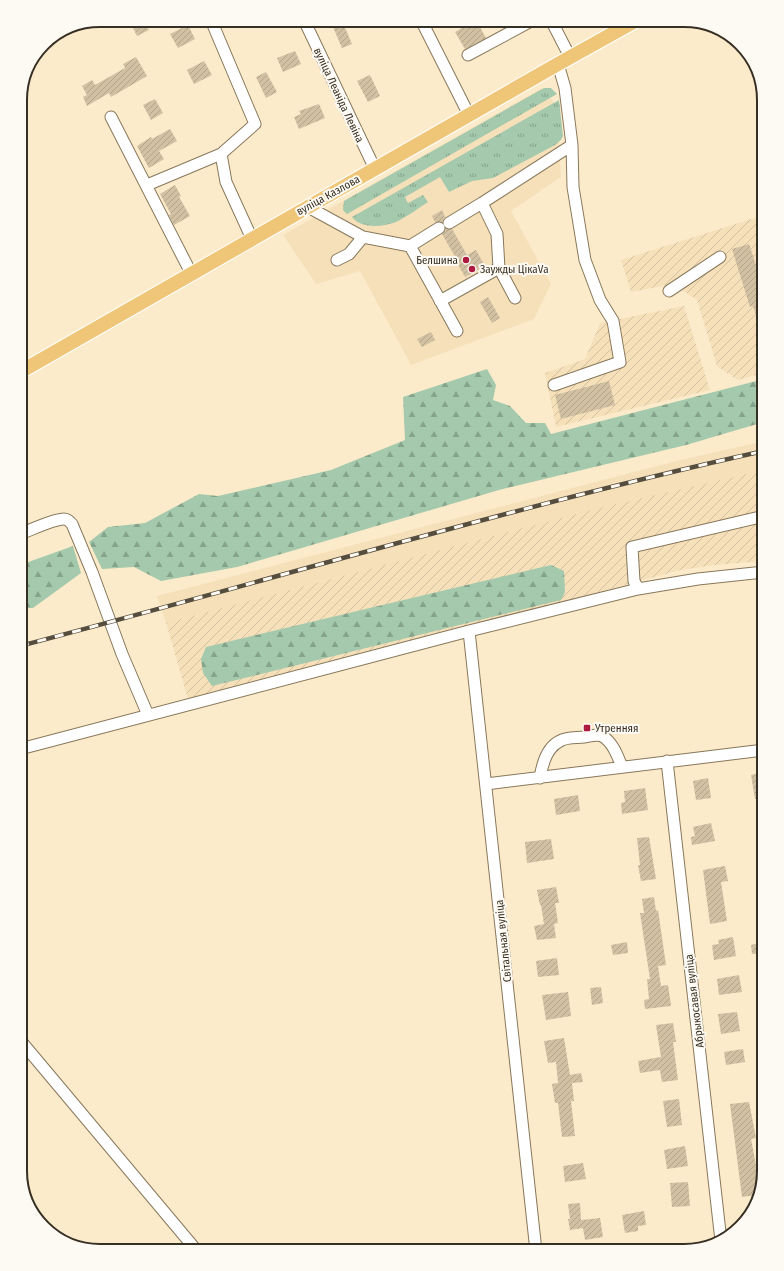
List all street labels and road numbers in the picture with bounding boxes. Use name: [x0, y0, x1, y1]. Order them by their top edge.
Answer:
street label: вуліца Леаніда Левіна: [311, 46, 366, 145]
street label: вуліца Казлова: [294, 173, 362, 218]
street label: Світальная вуліца: [493, 899, 514, 983]
street label: Абрыкосавая вуліца: [682, 953, 707, 1048]

